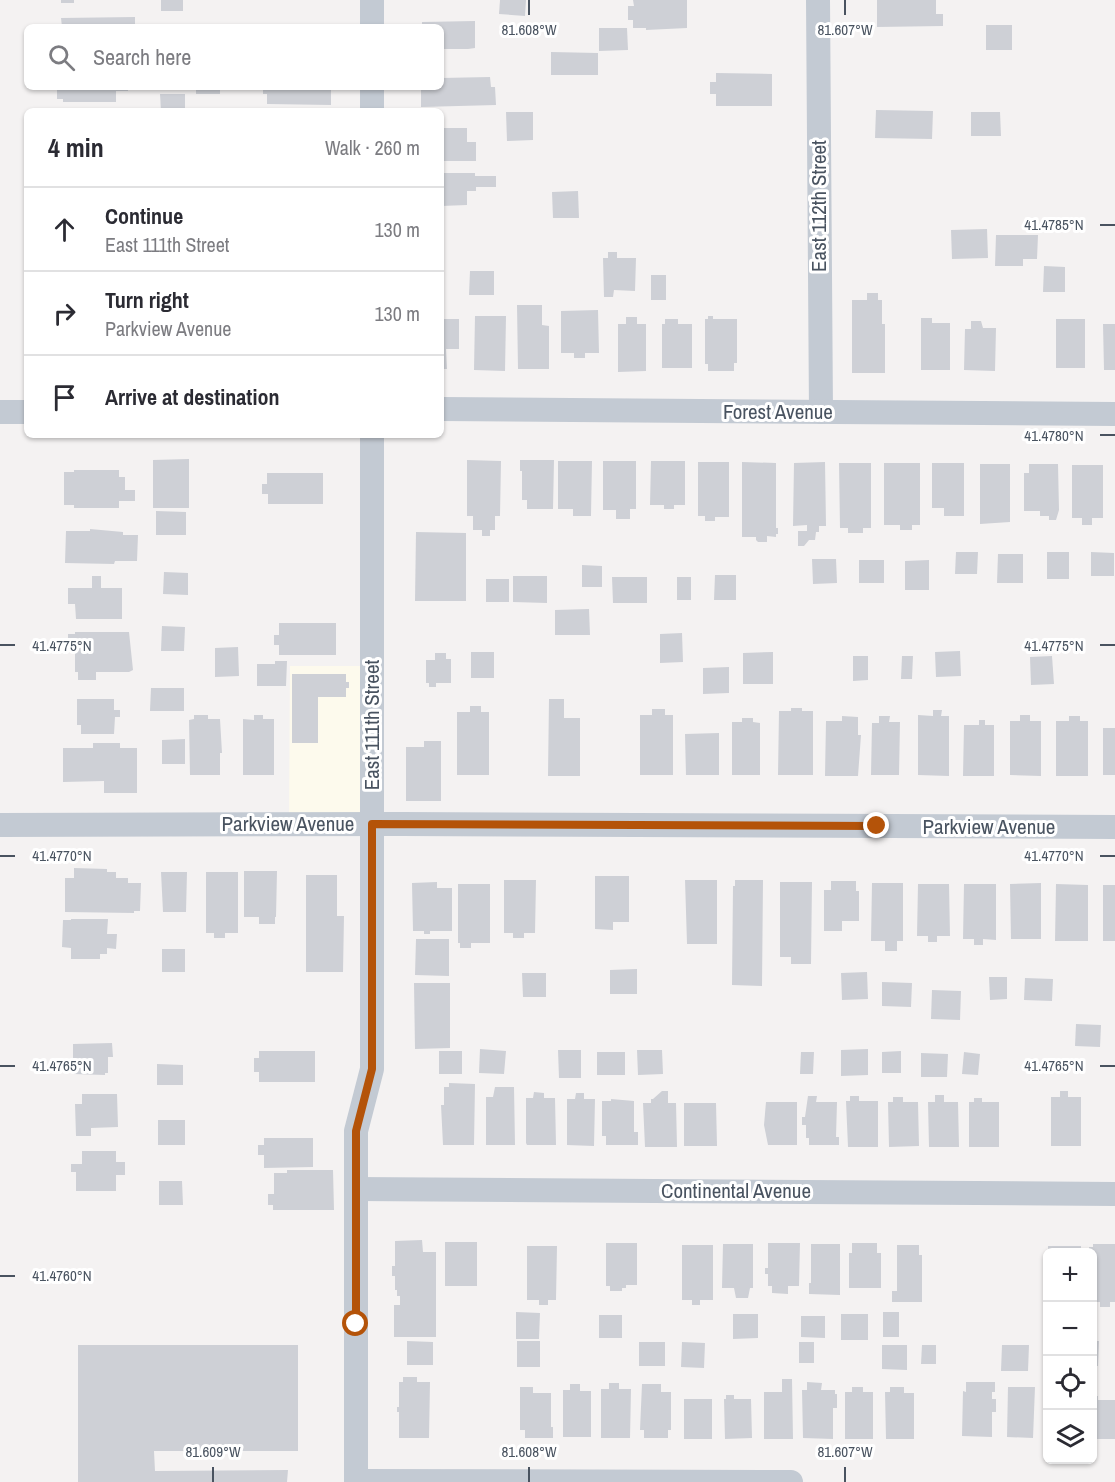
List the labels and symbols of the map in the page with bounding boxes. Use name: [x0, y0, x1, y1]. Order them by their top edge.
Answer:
text: 81.608°W: [501, 19, 557, 40]
text: 81.607°W: [817, 19, 873, 40]
street label: East 112th Street: [804, 140, 833, 272]
text: 41.4785°N: [1024, 214, 1084, 235]
street label: Forest Avenue: [723, 397, 833, 426]
text: 41.4780°N: [1024, 425, 1084, 446]
text: 41.4775°N: [32, 635, 92, 656]
text: 41.4775°N: [1024, 635, 1084, 656]
street label: East 111th Street: [357, 660, 386, 790]
street label: Parkview Avenue: [222, 809, 354, 838]
route end: [863, 812, 889, 838]
street label: Parkview Avenue: [923, 812, 1055, 841]
text: 41.4770°N: [32, 845, 92, 866]
text: 41.4770°N: [1024, 845, 1084, 866]
text: 41.4765°N: [32, 1055, 92, 1076]
text: 41.4765°N: [1024, 1055, 1084, 1076]
street label: Continental Avenue: [661, 1176, 811, 1205]
text: 41.4760°N: [32, 1265, 92, 1286]
route start: [342, 1310, 368, 1336]
text: 81.609°W: [185, 1441, 241, 1462]
text: 81.608°W: [501, 1441, 557, 1462]
text: 81.607°W: [817, 1441, 873, 1462]

